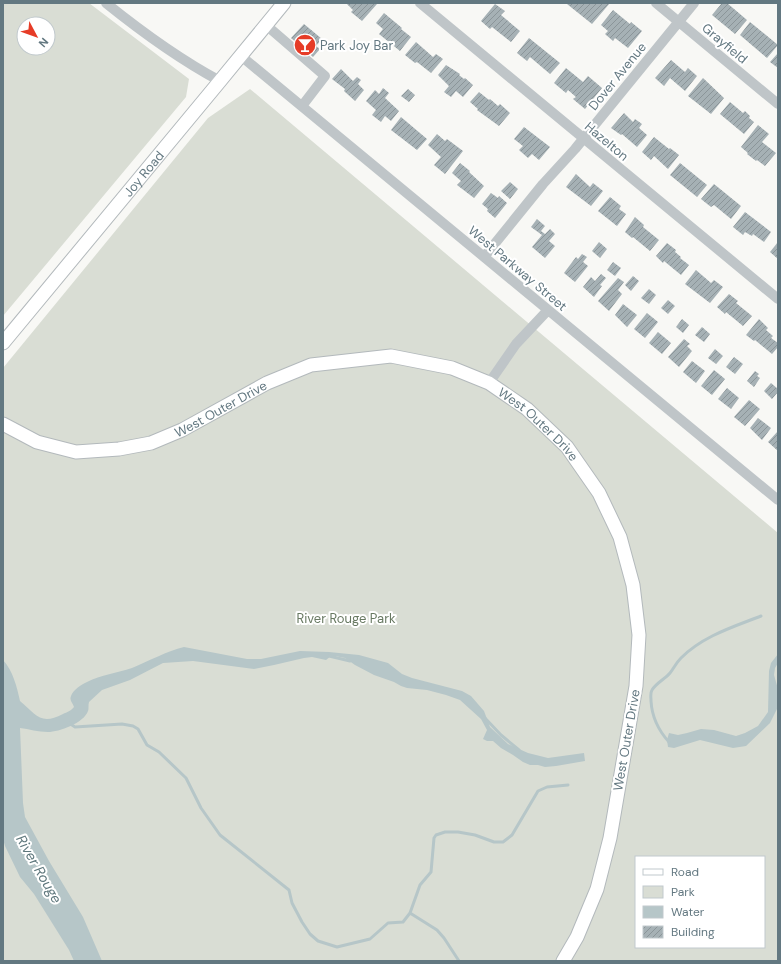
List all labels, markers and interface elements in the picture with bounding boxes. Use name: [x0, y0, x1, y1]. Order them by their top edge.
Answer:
north arrow: [16, 16, 56, 56]
street label: Grayfield: [698, 19, 751, 67]
bar icon: Park Joy Bar: [292, 32, 318, 58]
text: N: [36, 35, 51, 50]
place label: Park Joy Bar: [320, 37, 393, 54]
street label: Dover Avenue: [585, 39, 650, 114]
street label: Hazelton: [581, 118, 632, 165]
street label: Joy Road: [120, 147, 168, 200]
street label: West Parkway Street: [465, 222, 571, 315]
street label: West Outer Drive: [172, 377, 270, 441]
street label: West Outer Drive: [495, 384, 582, 464]
park label: River Rouge Park: [296, 610, 396, 627]
street label: West Outer Drive: [609, 688, 644, 792]
water label: River Rouge: [12, 832, 66, 906]
legend: [635, 856, 765, 948]
text: Road: [671, 864, 699, 880]
text: Park: [671, 884, 695, 900]
text: Water: [671, 904, 705, 920]
text: Building: [671, 924, 715, 940]

